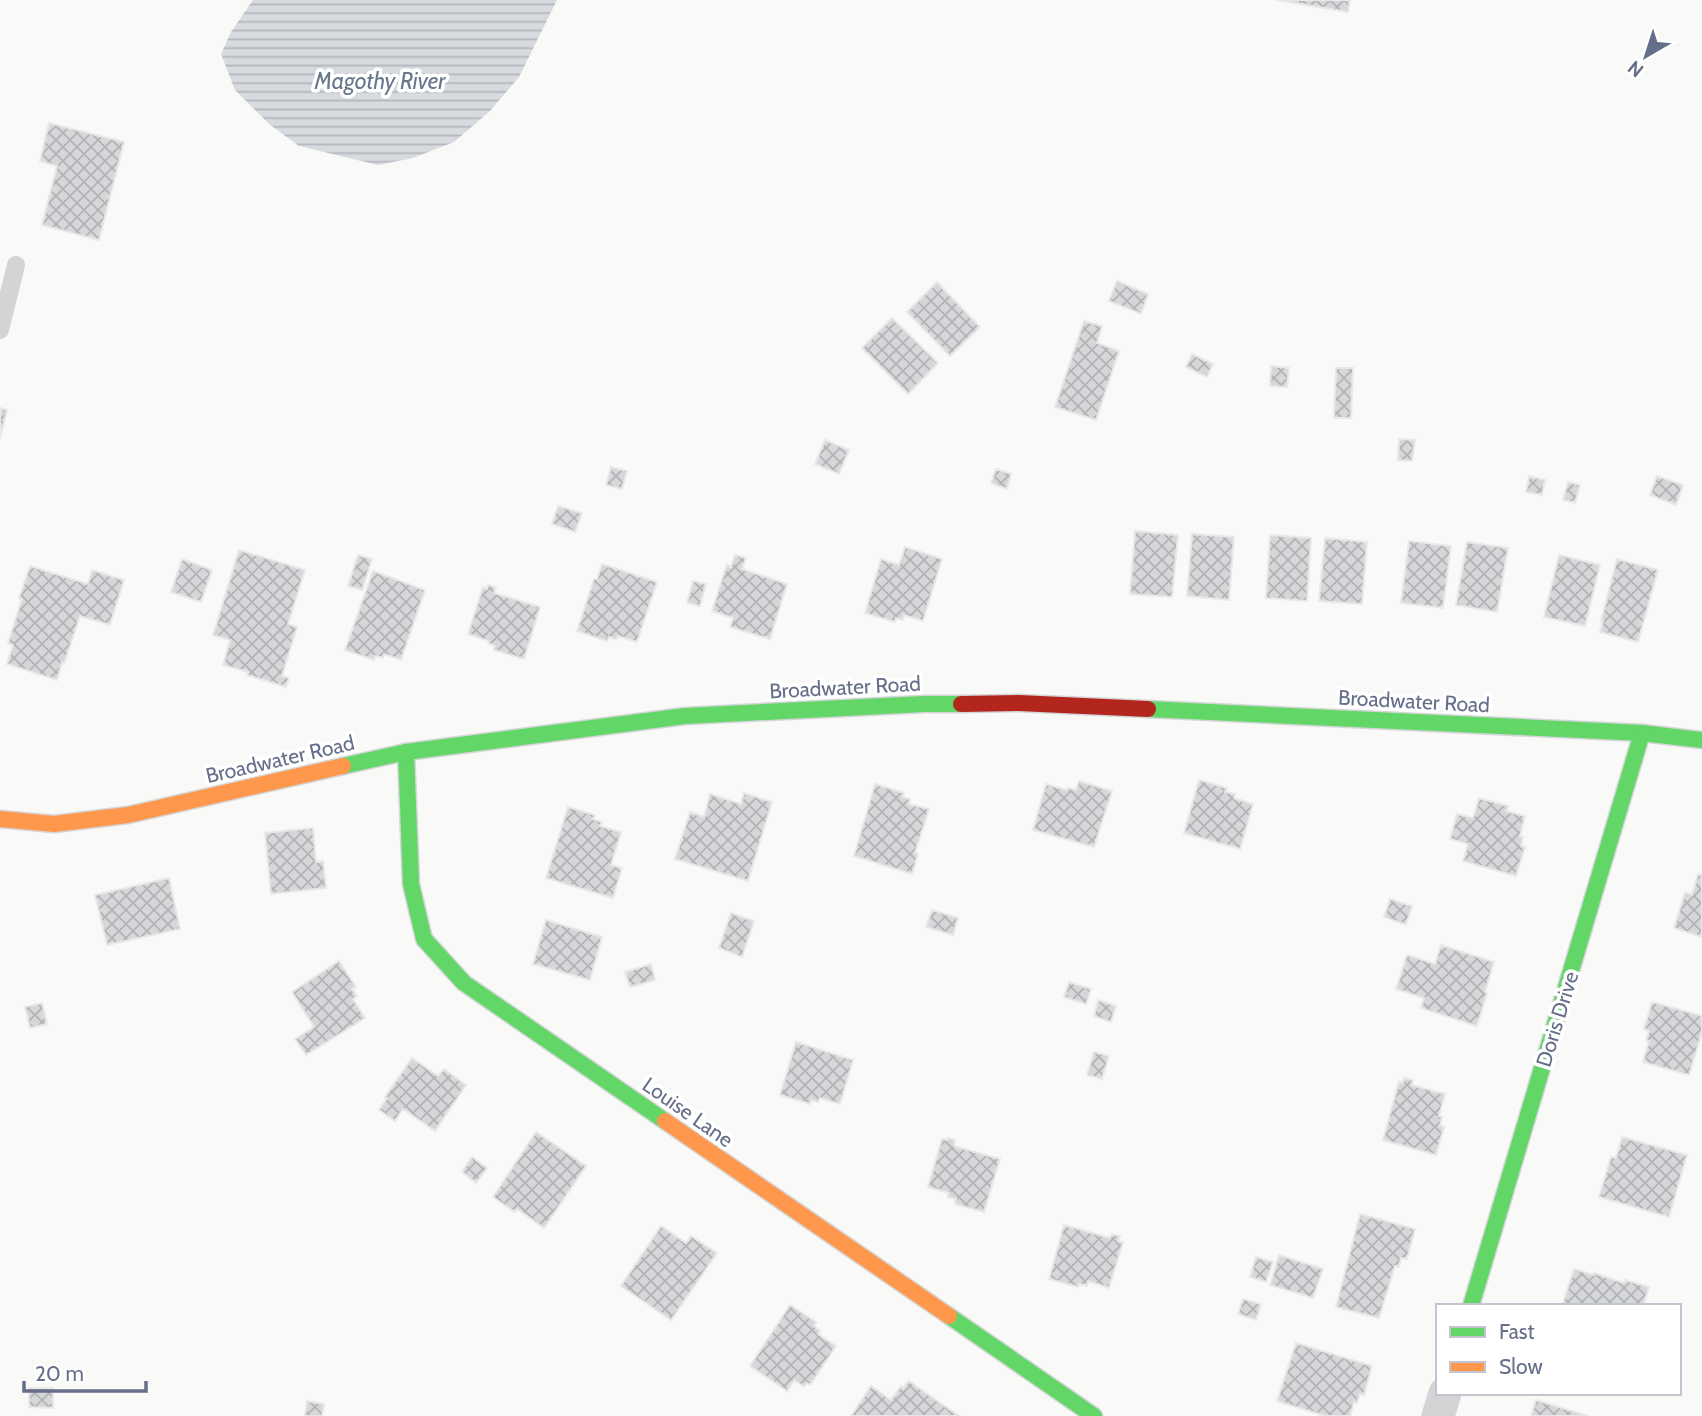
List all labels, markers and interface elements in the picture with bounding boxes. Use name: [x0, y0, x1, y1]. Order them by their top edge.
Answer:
north arrow: [1611, 21, 1681, 91]
text: N: [1623, 56, 1648, 82]
water label: Magothy River: [314, 67, 446, 95]
street label: Broadwater Road: [769, 671, 921, 703]
street label: Broadwater Road: [1338, 685, 1490, 717]
street label: Broadwater Road: [203, 730, 357, 788]
street label: Doris Drive: [1531, 968, 1583, 1070]
street label: Louise Lane: [638, 1072, 738, 1152]
legend: [1436, 1304, 1681, 1395]
text: Fast: [1499, 1319, 1535, 1344]
scale bar: [24, 1350, 147, 1394]
text: Slow: [1499, 1354, 1543, 1379]
text: 20 m: [35, 1361, 84, 1386]

